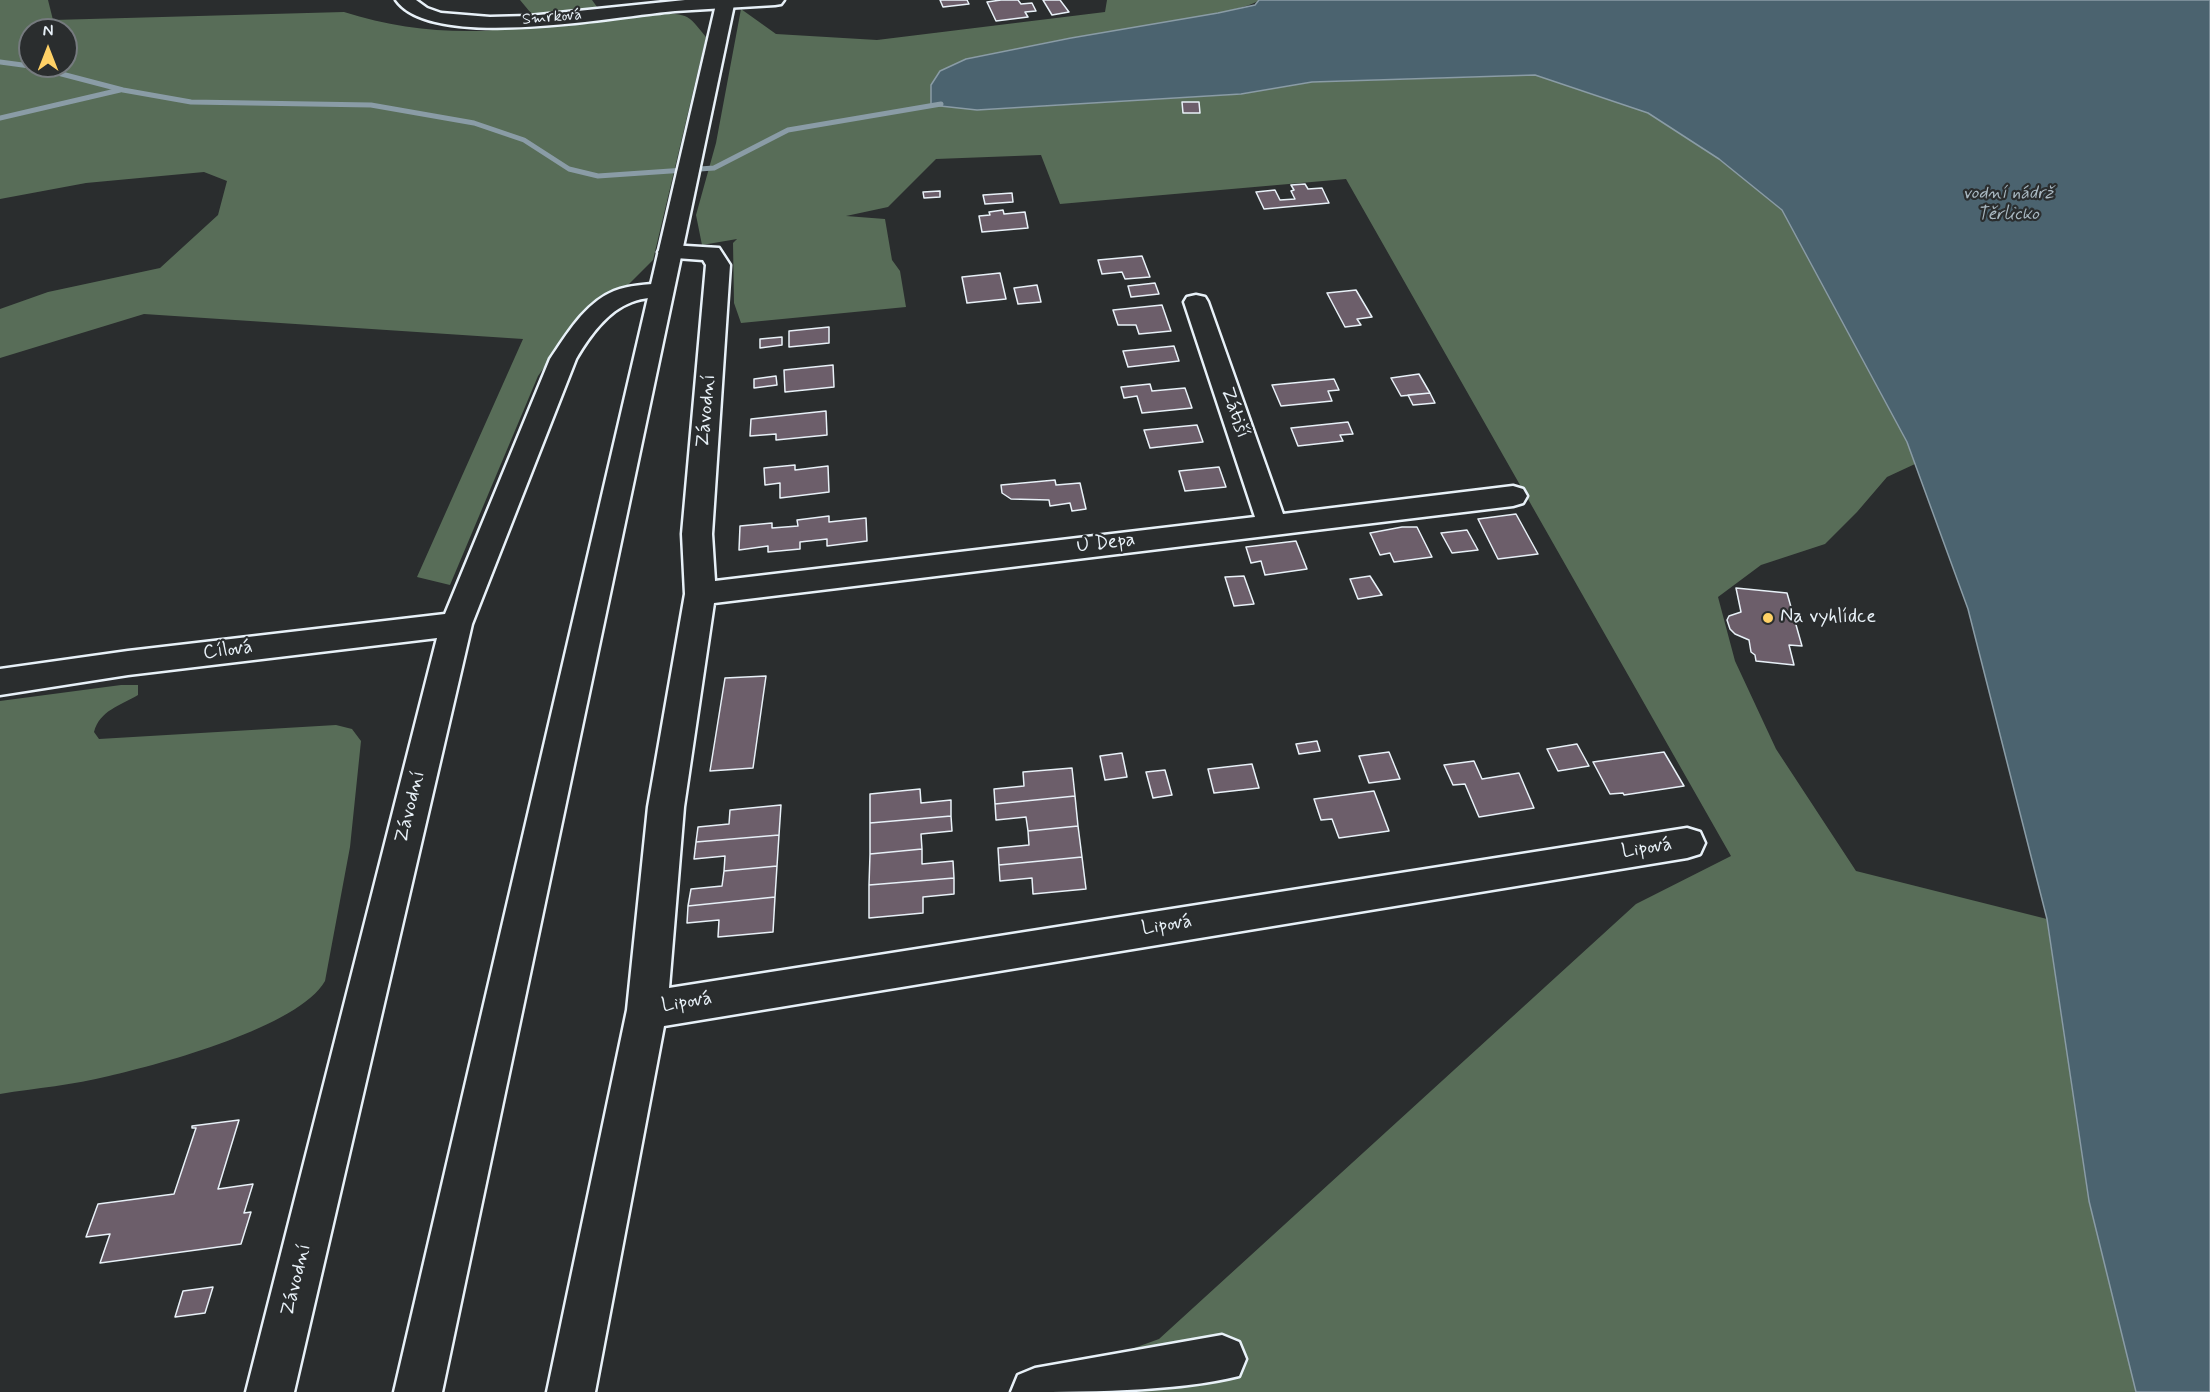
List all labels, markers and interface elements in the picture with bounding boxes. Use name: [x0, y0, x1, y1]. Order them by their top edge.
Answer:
street label: Smrková: [521, 6, 583, 30]
north arrow: [18, 18, 78, 78]
text: N: [43, 21, 53, 42]
water label: vodní nádrž Těrlicko: [1962, 183, 2054, 226]
street label: Závodní: [692, 373, 722, 449]
street label: Zátiší: [1214, 384, 1254, 442]
street label: U Depa: [1075, 529, 1137, 559]
place label: Na vyhlídce: [1780, 606, 1876, 630]
marker: Na vyhlídce: [1761, 611, 1775, 625]
street label: Cílová: [202, 636, 254, 666]
street label: Závodní: [390, 768, 432, 846]
street label: Lipová: [1620, 833, 1674, 865]
street label: Lipová: [1140, 910, 1194, 942]
street label: Lipová: [660, 987, 714, 1019]
street label: Závodní: [276, 1241, 318, 1319]

